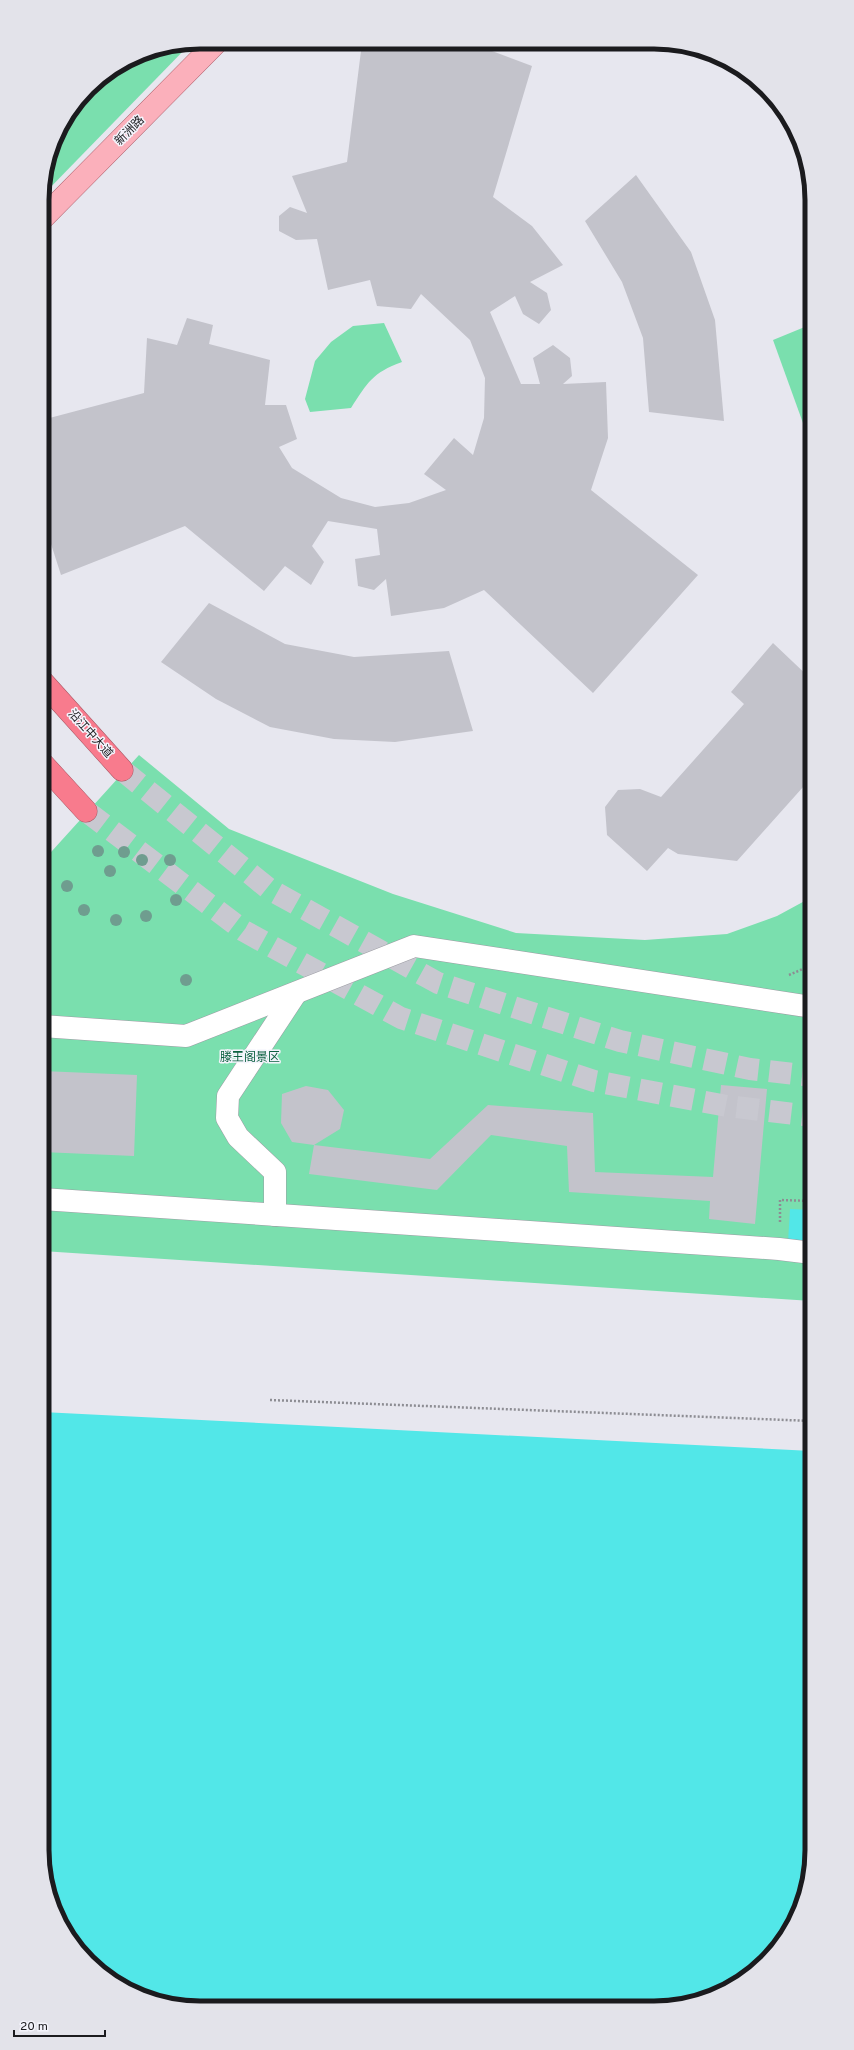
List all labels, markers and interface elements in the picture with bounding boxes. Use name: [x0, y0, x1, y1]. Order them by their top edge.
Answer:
street label: 新洲路: [112, 113, 148, 149]
street label: 沿江中大道: [64, 706, 116, 762]
park label: 滕王阁景区: [220, 1050, 280, 1066]
scale bar: [14, 2012, 105, 2038]
text: 20 m: [20, 2019, 48, 2035]

